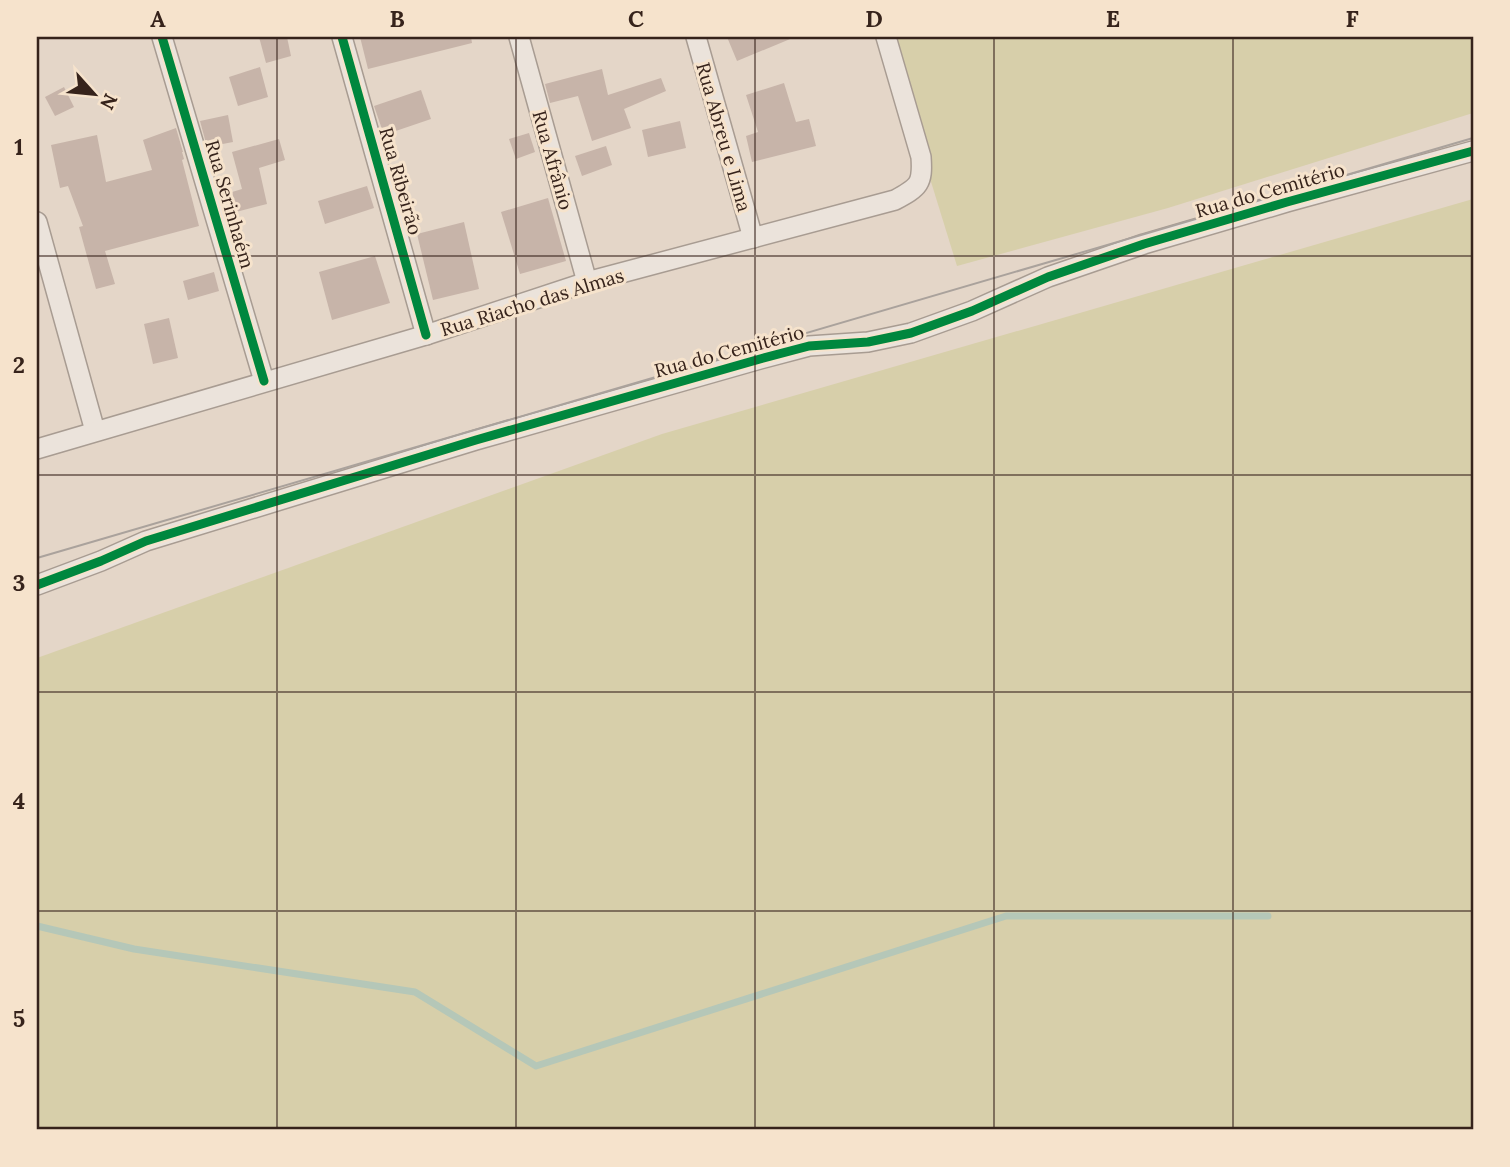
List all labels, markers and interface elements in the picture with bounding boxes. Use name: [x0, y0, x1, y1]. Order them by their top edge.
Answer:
text: A: [150, 4, 166, 33]
text: B: [389, 4, 405, 33]
text: C: [628, 4, 644, 33]
text: D: [865, 4, 883, 33]
text: E: [1106, 4, 1120, 33]
text: F: [1345, 4, 1359, 33]
north arrow: [60, 60, 130, 130]
street label: Rua Abreu e Lima: [691, 60, 757, 215]
text: N: [95, 90, 123, 114]
street label: Rua Afrânio: [527, 108, 579, 212]
street label: Rua Ribeirão: [374, 124, 428, 238]
text: 1: [14, 132, 24, 161]
street label: Rua Serinhaém: [200, 137, 260, 271]
street label: Rua do Cemitério: [1193, 157, 1347, 223]
street label: Rua Riacho das Almas: [437, 263, 627, 341]
street label: Rua do Cemitério: [651, 319, 807, 383]
text: 2: [13, 350, 25, 379]
text: 3: [13, 568, 25, 597]
text: 4: [13, 786, 25, 815]
text: 5: [13, 1004, 25, 1033]

